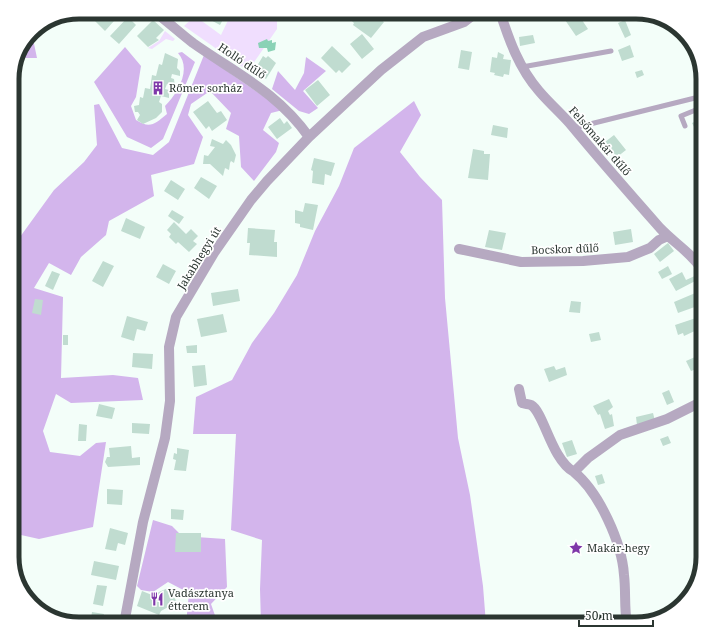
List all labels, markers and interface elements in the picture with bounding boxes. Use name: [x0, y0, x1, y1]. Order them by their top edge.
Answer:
street label: Holló dűlő: [215, 39, 269, 82]
building icon: Rőmer sorház: [150, 80, 166, 96]
place label: Rőmer sorház: [169, 80, 242, 95]
street label: Felsőmakár dűlő: [566, 103, 635, 179]
street label: Jakabhegyi út: [173, 223, 224, 293]
street label: Bocskor dűlő: [531, 240, 599, 257]
place icon: Makár-hegy: [568, 540, 584, 556]
place label: Makár-hegy: [587, 540, 651, 555]
place label: Vadásztanya étterem: [168, 585, 234, 613]
restaurant icon: Vadásztanya étterem: [149, 591, 165, 607]
scale bar: [579, 602, 653, 628]
text: 50 m: [585, 607, 613, 624]

